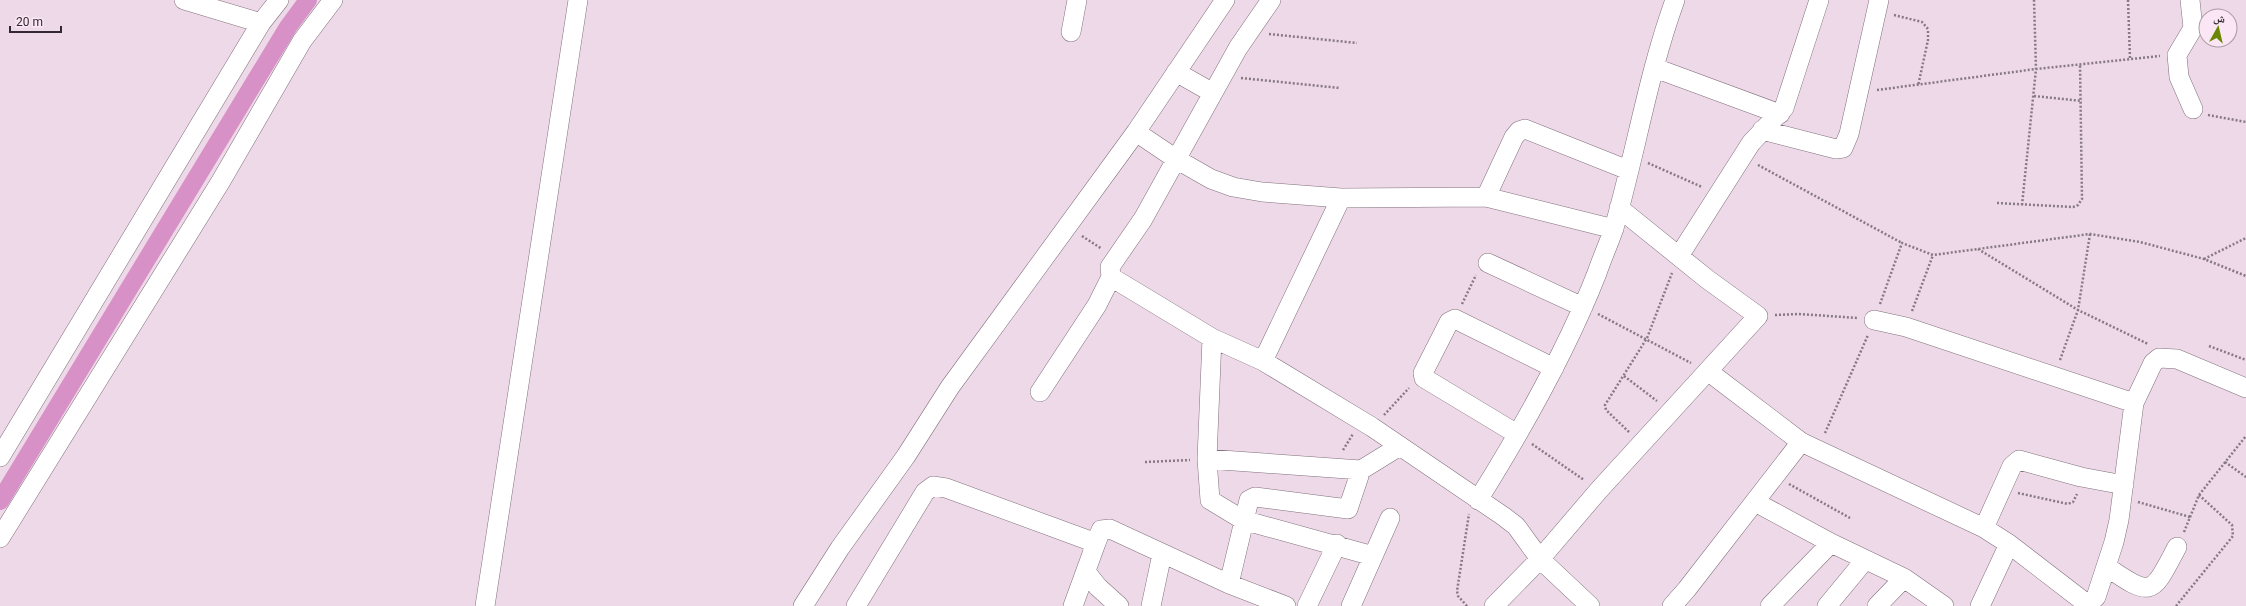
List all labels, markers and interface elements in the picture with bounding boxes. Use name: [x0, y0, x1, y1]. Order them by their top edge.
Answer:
scale bar: [10, 8, 61, 34]
north arrow: [2198, 8, 2238, 48]
text: ش: [2212, 11, 2226, 27]
text: 20 m: [16, 15, 43, 29]

